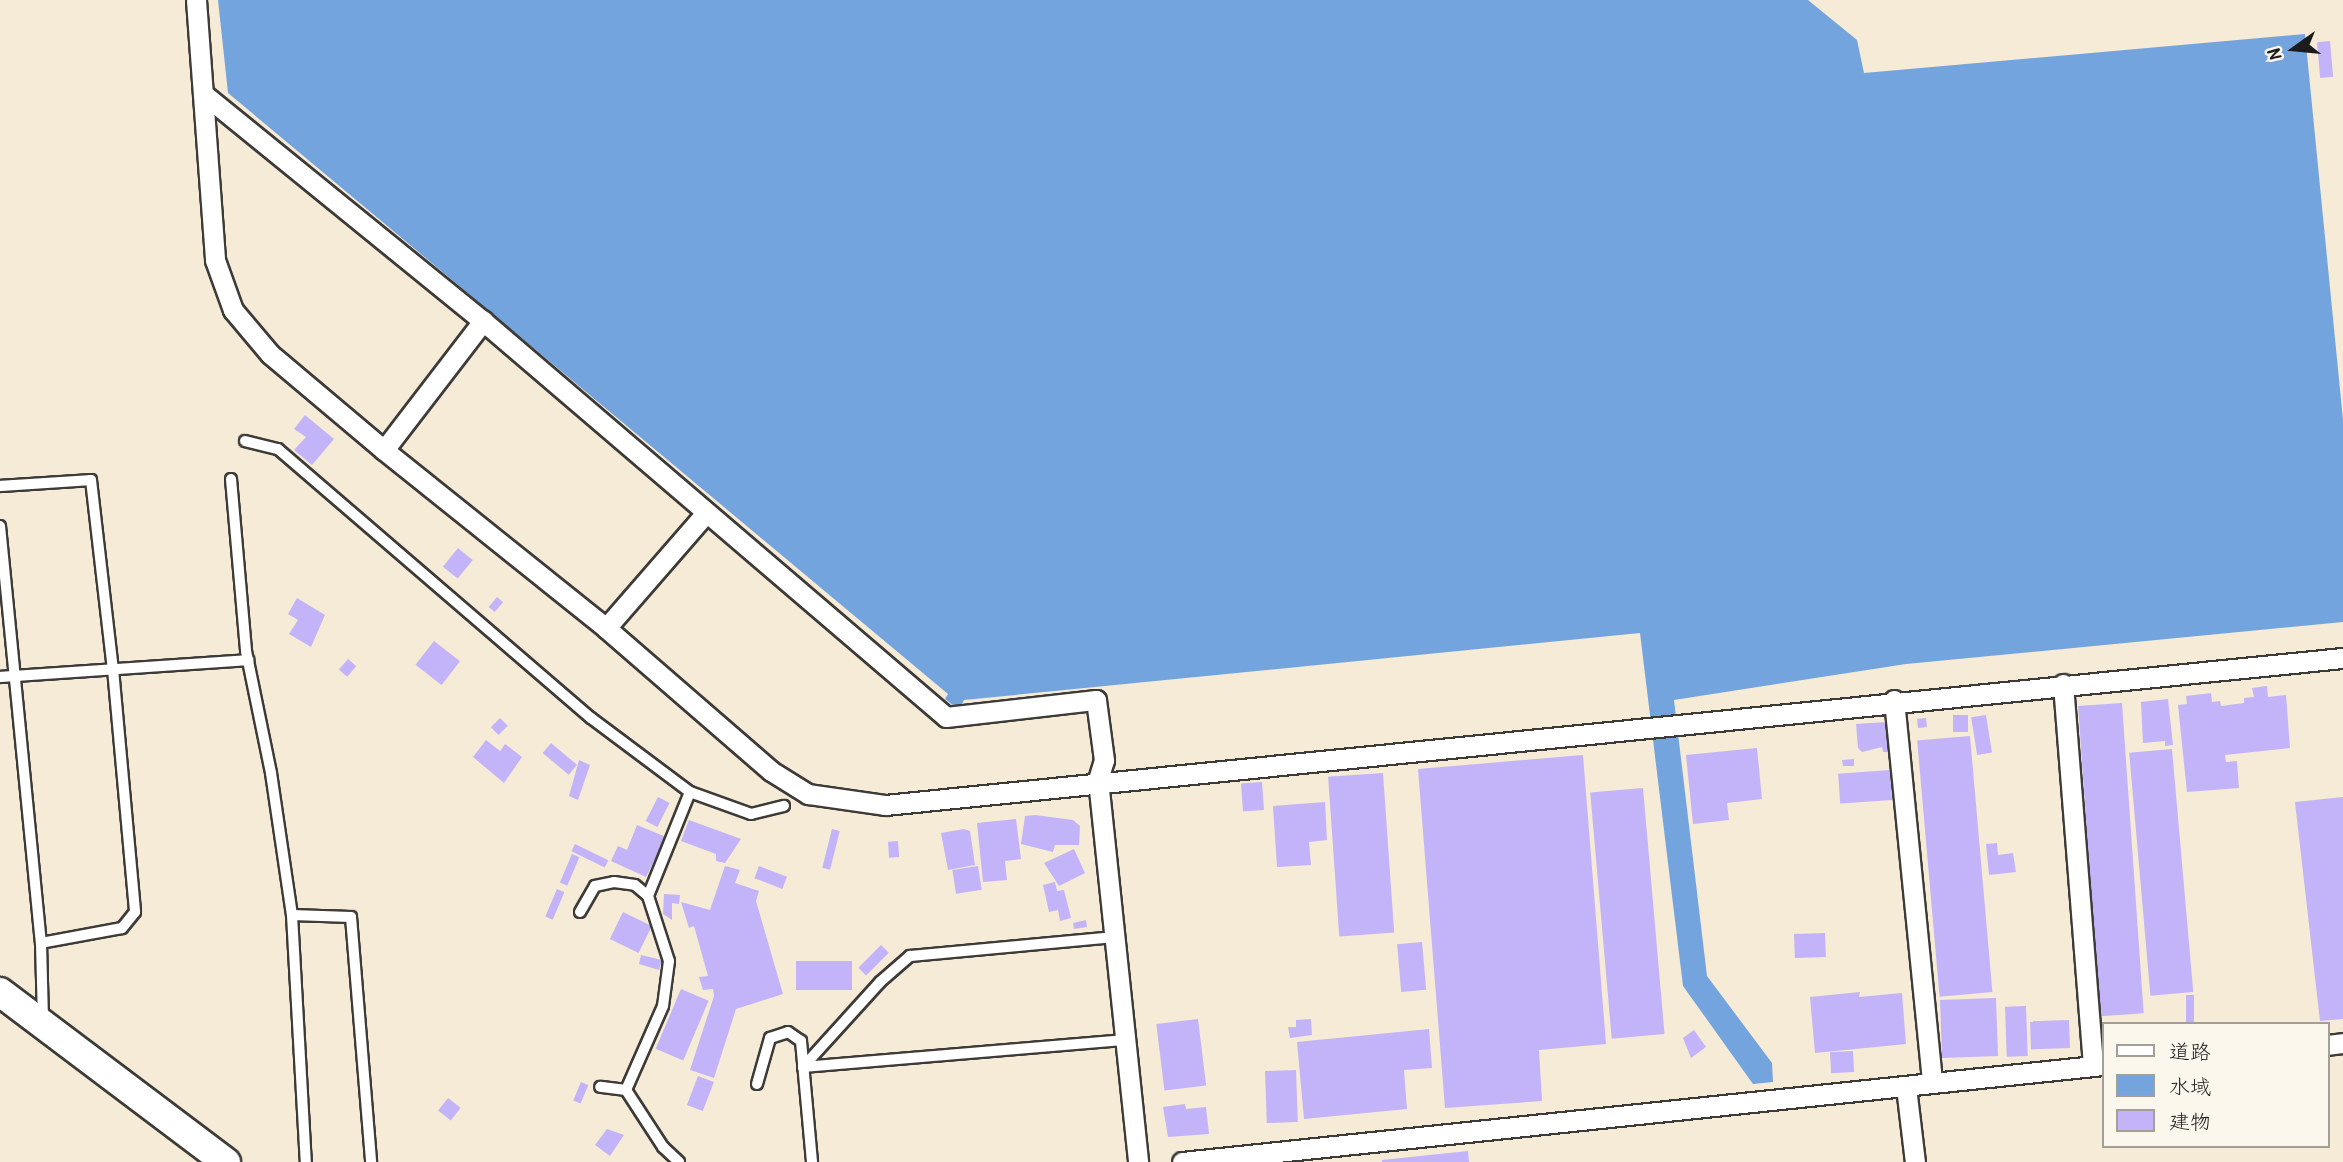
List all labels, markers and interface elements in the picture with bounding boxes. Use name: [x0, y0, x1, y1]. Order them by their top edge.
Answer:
north arrow: [2259, 14, 2329, 84]
text: N: [2260, 46, 2288, 63]
legend: [2102, 1022, 2329, 1148]
text: 道路: [2169, 1037, 2211, 1066]
text: 水域: [2169, 1072, 2211, 1101]
text: 建物: [2169, 1107, 2211, 1136]

